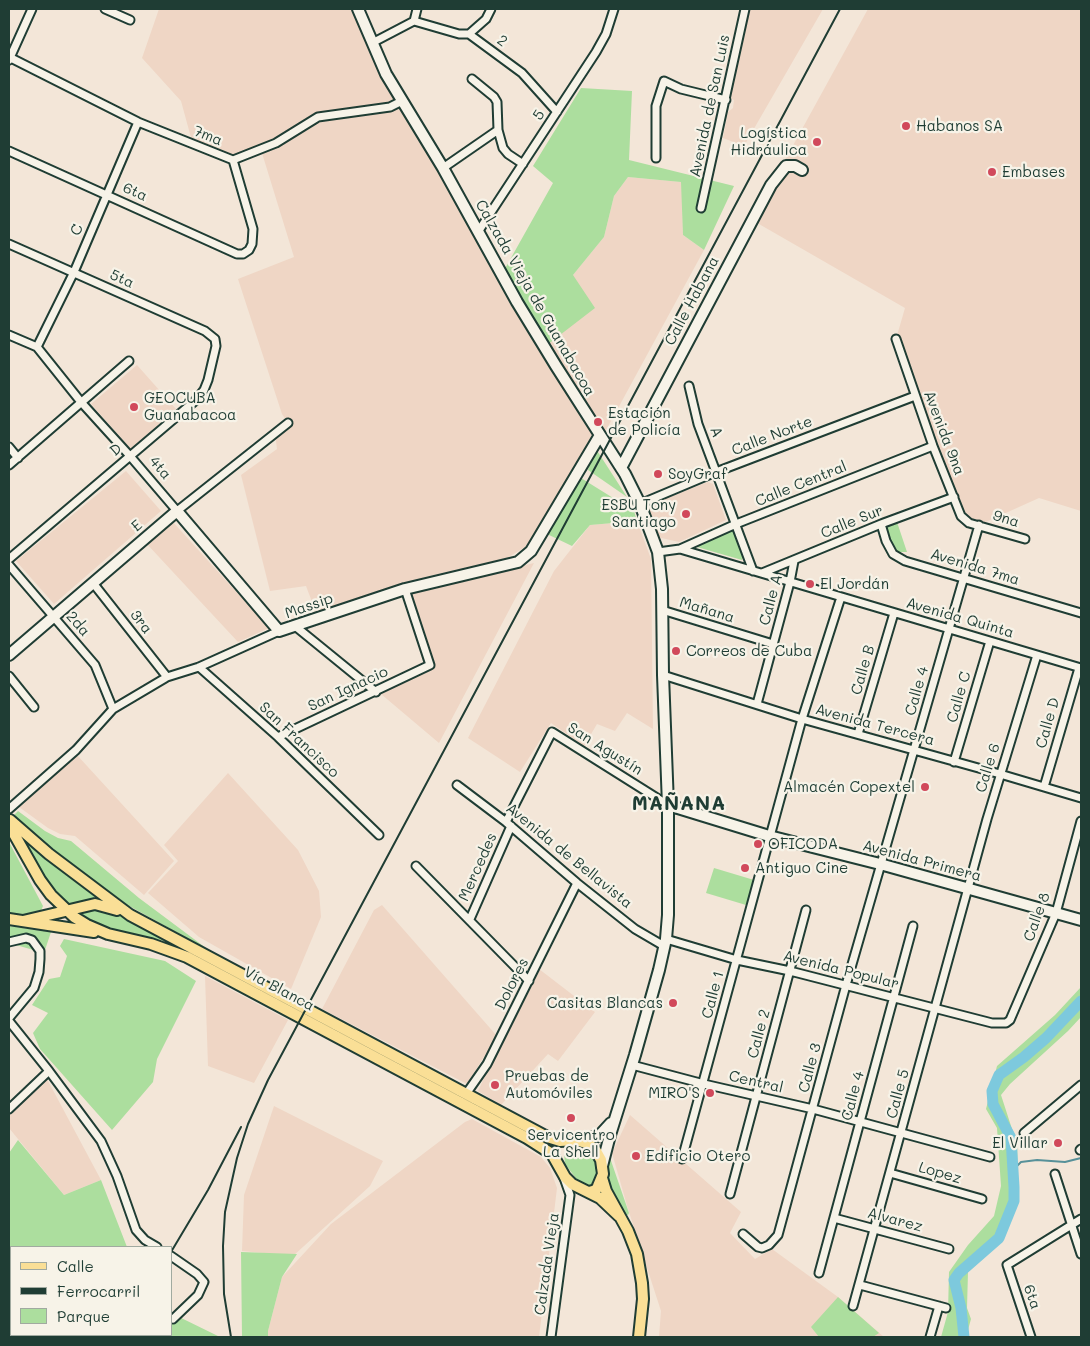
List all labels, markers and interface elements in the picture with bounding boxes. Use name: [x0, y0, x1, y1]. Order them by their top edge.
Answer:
street label: 2: [493, 31, 511, 51]
street label: Avenida de San Luis: [686, 33, 734, 179]
street label: 5: [529, 106, 549, 124]
place label: Habanos SA: [916, 117, 1003, 135]
marker: Habanos SA: [900, 120, 912, 132]
street label: 7ma: [191, 122, 225, 150]
place label: Logística Hidráulica: [731, 124, 807, 159]
marker: Logística Hidráulica: [811, 136, 823, 148]
place label: Embases: [1002, 163, 1065, 181]
marker: Embases: [986, 166, 998, 178]
street label: 6ta: [120, 179, 150, 205]
street label: Calzada Vieja de Guanabacoa: [471, 197, 599, 399]
street label: C: [67, 221, 87, 239]
street label: Calle Habana: [661, 253, 723, 349]
street label: 5ta: [107, 266, 137, 292]
street label: Avenida 9na: [920, 388, 968, 478]
place label: GEOCUBA Guanabacoa: [144, 389, 236, 424]
marker: GEOCUBA Guanabacoa: [128, 401, 140, 413]
place label: Estación de Policía: [608, 404, 681, 439]
street label: Calle Norte: [729, 412, 815, 460]
marker: Estación de Policía: [592, 416, 604, 428]
street label: A: [706, 424, 726, 440]
street label: D: [106, 440, 126, 460]
street label: 4ta: [145, 453, 175, 483]
street label: Calle Central: [753, 457, 849, 511]
place label: SoyGraf: [668, 465, 727, 483]
marker: SoyGraf: [652, 468, 664, 480]
place label: ESBU Tony Santiago: [601, 496, 676, 531]
street label: Calle Sur: [818, 501, 886, 543]
street label: 9na: [991, 507, 1021, 531]
marker: ESBU Tony Santiago: [680, 508, 692, 520]
street label: E: [128, 516, 146, 536]
street label: Avenida 7ma: [928, 545, 1022, 589]
street label: Calle A: [756, 573, 786, 627]
place label: El Jordán: [820, 575, 889, 593]
marker: El Jordán: [804, 578, 816, 590]
street label: Massip: [283, 589, 335, 623]
street label: Mañana: [677, 593, 737, 627]
street label: Avenida Quinta: [904, 594, 1016, 642]
street label: 3ra: [126, 606, 156, 638]
street label: 2da: [62, 608, 94, 640]
place label: Correos de Cuba: [686, 642, 812, 660]
street label: Calle B: [847, 643, 879, 697]
marker: Correos de Cuba: [670, 645, 682, 657]
street label: San Ignacio: [305, 663, 391, 715]
street label: Calle 4: [901, 664, 933, 718]
street label: Calle C: [943, 669, 975, 725]
street label: Calle D: [1032, 696, 1064, 750]
street label: San Francisco: [255, 698, 343, 782]
street label: Avenida Tercera: [813, 700, 937, 750]
street label: San Agustín: [564, 719, 646, 779]
street label: Calle 6: [972, 741, 1004, 795]
place label: Almacén Copextel: [783, 778, 915, 796]
marker: Almacén Copextel: [919, 781, 931, 793]
district label: MAÑANA: [631, 792, 727, 816]
street label: Avenida de Bellavista: [502, 799, 636, 913]
street label: Mercedes: [455, 830, 501, 904]
place label: OFICODA: [768, 835, 838, 853]
street label: Avenida Primera: [861, 837, 983, 885]
marker: OFICODA: [752, 838, 764, 850]
place label: Antiguo Cine: [755, 859, 848, 877]
marker: Antiguo Cine: [739, 862, 751, 874]
street label: Calle 8: [1020, 890, 1054, 944]
street label: Avenida Popular: [781, 947, 901, 993]
street label: Dolores: [491, 955, 533, 1013]
street label: Vía Blanca: [241, 963, 317, 1015]
street label: Calle 1: [698, 969, 728, 1021]
place label: Casitas Blancas: [547, 994, 663, 1012]
marker: Casitas Blancas: [667, 997, 679, 1009]
street label: Calle 2: [744, 1008, 774, 1060]
street label: Calle 3: [795, 1041, 825, 1095]
place label: Pruebas de Automóviles: [505, 1067, 593, 1102]
street label: Central: [727, 1067, 785, 1097]
street label: Calle 5: [883, 1067, 913, 1121]
street label: Calle 4: [838, 1069, 868, 1123]
marker: Pruebas de Automóviles: [489, 1079, 501, 1091]
place label: MIRO'S: [648, 1084, 700, 1102]
marker: MIRO'S: [704, 1087, 716, 1099]
marker: Servicentro La Shell: [565, 1112, 577, 1124]
place label: Servicentro La Shell: [527, 1126, 615, 1161]
place label: El Villar: [992, 1134, 1048, 1152]
marker: El Villar: [1052, 1137, 1064, 1149]
place label: Edificio Otero: [646, 1147, 750, 1165]
marker: Edificio Otero: [630, 1150, 642, 1162]
street label: Lopez: [917, 1158, 963, 1188]
street label: Alvarez: [865, 1204, 925, 1236]
street label: Calzada Vieja: [531, 1212, 563, 1316]
legend: [10, 1246, 172, 1336]
text: Calle: [57, 1256, 94, 1276]
text: Ferrocarril: [57, 1281, 140, 1301]
street label: 6ta: [1019, 1282, 1045, 1312]
text: Parque: [57, 1306, 110, 1326]

